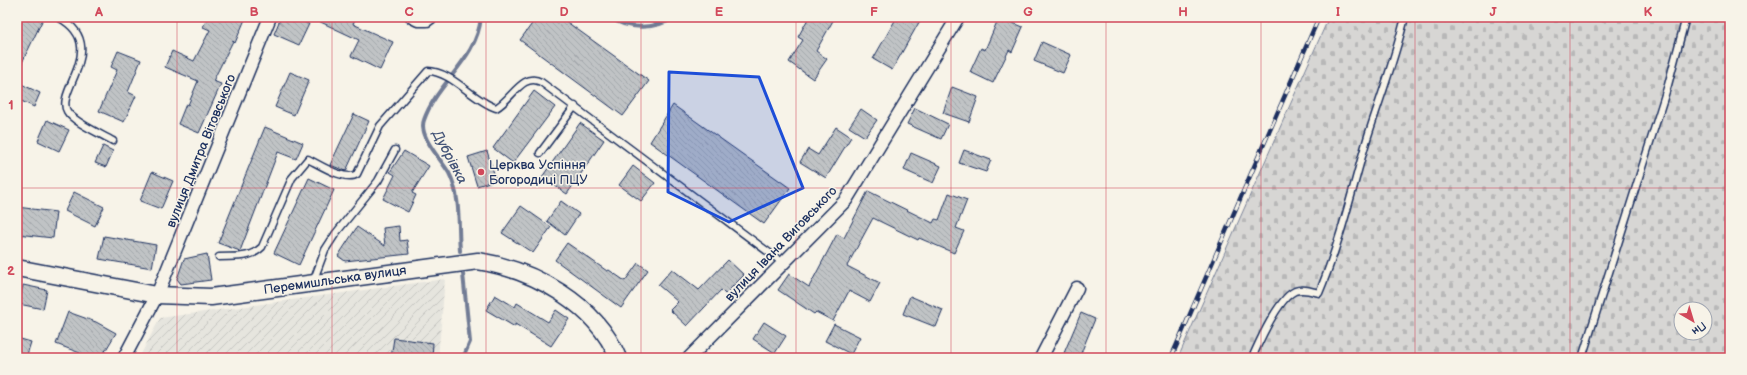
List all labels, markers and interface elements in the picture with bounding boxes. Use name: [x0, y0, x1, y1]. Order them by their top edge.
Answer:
text: A: [94, 4, 103, 20]
text: B: [249, 4, 259, 20]
text: C: [404, 4, 414, 20]
text: D: [559, 4, 569, 20]
text: E: [715, 4, 724, 20]
text: F: [870, 4, 878, 20]
text: G: [1023, 4, 1033, 20]
text: H: [1178, 4, 1188, 20]
text: I: [1336, 4, 1340, 20]
text: J: [1489, 4, 1497, 20]
text: K: [1644, 4, 1653, 20]
street label: вулиця Дмитра Вітовського: [163, 72, 239, 230]
text: 1: [8, 97, 14, 113]
water label: Дубрівка: [428, 126, 471, 187]
place label: Церква Успіння Богородиці ПЦУ: [489, 157, 588, 188]
marker: Церква Успіння Богородиці ПЦУ: [476, 167, 486, 177]
street label: вулиця Івана Виговського: [722, 183, 840, 305]
street label: Перемишльська вулиця: [262, 262, 408, 298]
text: 2: [7, 263, 15, 279]
north arrow: [1673, 301, 1713, 341]
text: Пн: [1689, 319, 1709, 338]

